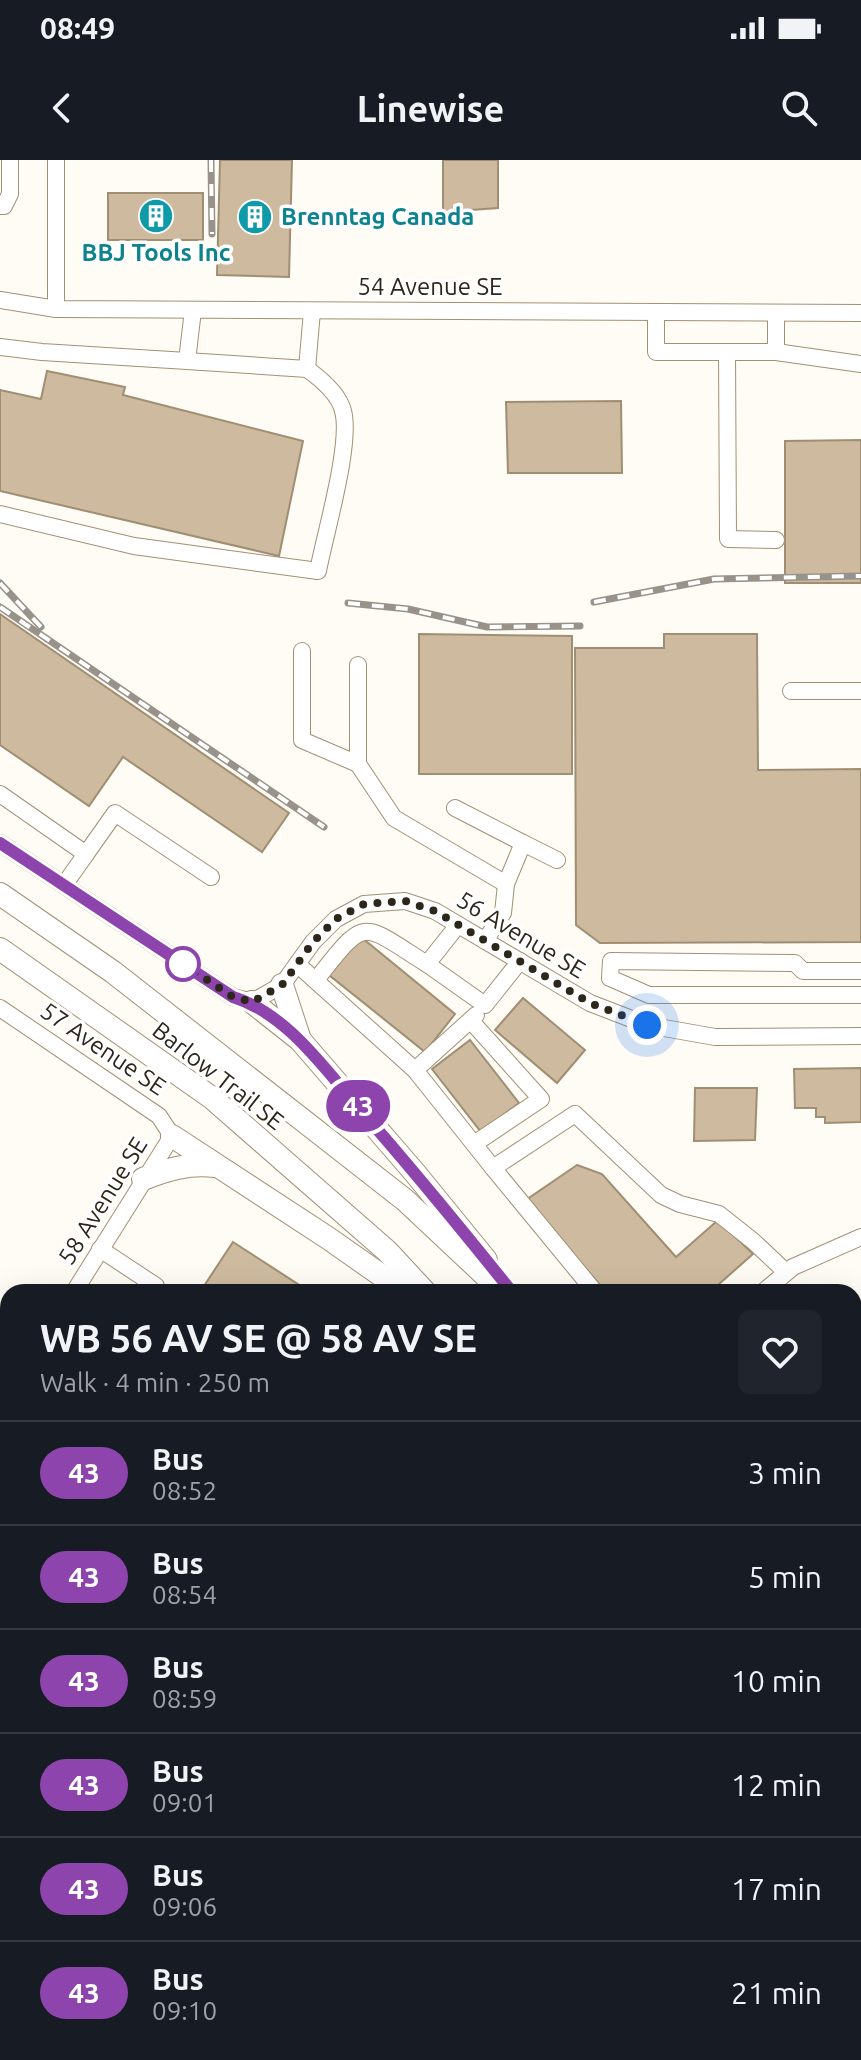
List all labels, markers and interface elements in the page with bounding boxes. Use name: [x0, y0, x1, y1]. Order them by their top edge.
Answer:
text: 08:49: [40, 11, 115, 45]
icon: back: [40, 86, 84, 130]
icon: search: [777, 86, 821, 130]
text: Linewise: [357, 88, 504, 129]
building icon: BBJ Tools Inc: [137, 197, 175, 235]
building icon: Brenntag Canada: [236, 198, 274, 236]
place label: Brenntag Canada: [281, 203, 474, 230]
place label: BBJ Tools Inc: [82, 239, 231, 266]
street label: 54 Avenue SE: [358, 273, 502, 300]
street label: 56 Avenue SE: [452, 886, 590, 983]
unlabelled marker: [166, 947, 200, 981]
street label: 57 Avenue SE: [36, 997, 171, 1100]
your location: [627, 1005, 667, 1045]
street label: Barlow Trail SE: [147, 1016, 289, 1135]
line badge: 43: [322, 1080, 394, 1132]
text: 43: [342, 1090, 374, 1121]
street label: 58 Avenue SE: [53, 1132, 152, 1269]
button: heart: [738, 1310, 822, 1394]
text: WB 56 AV SE @ 58 AV SE: [40, 1317, 477, 1359]
text: Walk · 4 min · 250 m: [40, 1368, 270, 1397]
text: Bus: [152, 1442, 204, 1476]
text: 3 min: [748, 1456, 822, 1490]
text: 43: [68, 1457, 100, 1488]
text: 08:52: [152, 1476, 217, 1505]
text: Bus: [152, 1546, 204, 1580]
text: 5 min: [748, 1560, 822, 1594]
text: 43: [68, 1561, 100, 1592]
text: 08:54: [152, 1580, 217, 1609]
text: Bus: [152, 1650, 204, 1684]
text: 10 min: [731, 1664, 822, 1698]
text: 43: [68, 1665, 100, 1696]
text: 08:59: [152, 1684, 217, 1713]
text: Bus: [152, 1754, 204, 1788]
text: 12 min: [731, 1768, 822, 1802]
text: 43: [68, 1769, 100, 1800]
text: 09:01: [152, 1788, 217, 1817]
text: Bus: [152, 1858, 204, 1892]
text: 17 min: [731, 1872, 822, 1906]
text: 43: [68, 1873, 100, 1904]
text: 09:06: [152, 1892, 217, 1921]
text: Bus: [152, 1962, 204, 1996]
text: 21 min: [731, 1976, 822, 2010]
text: 43: [68, 1977, 100, 2008]
text: 09:10: [152, 1996, 217, 2025]

